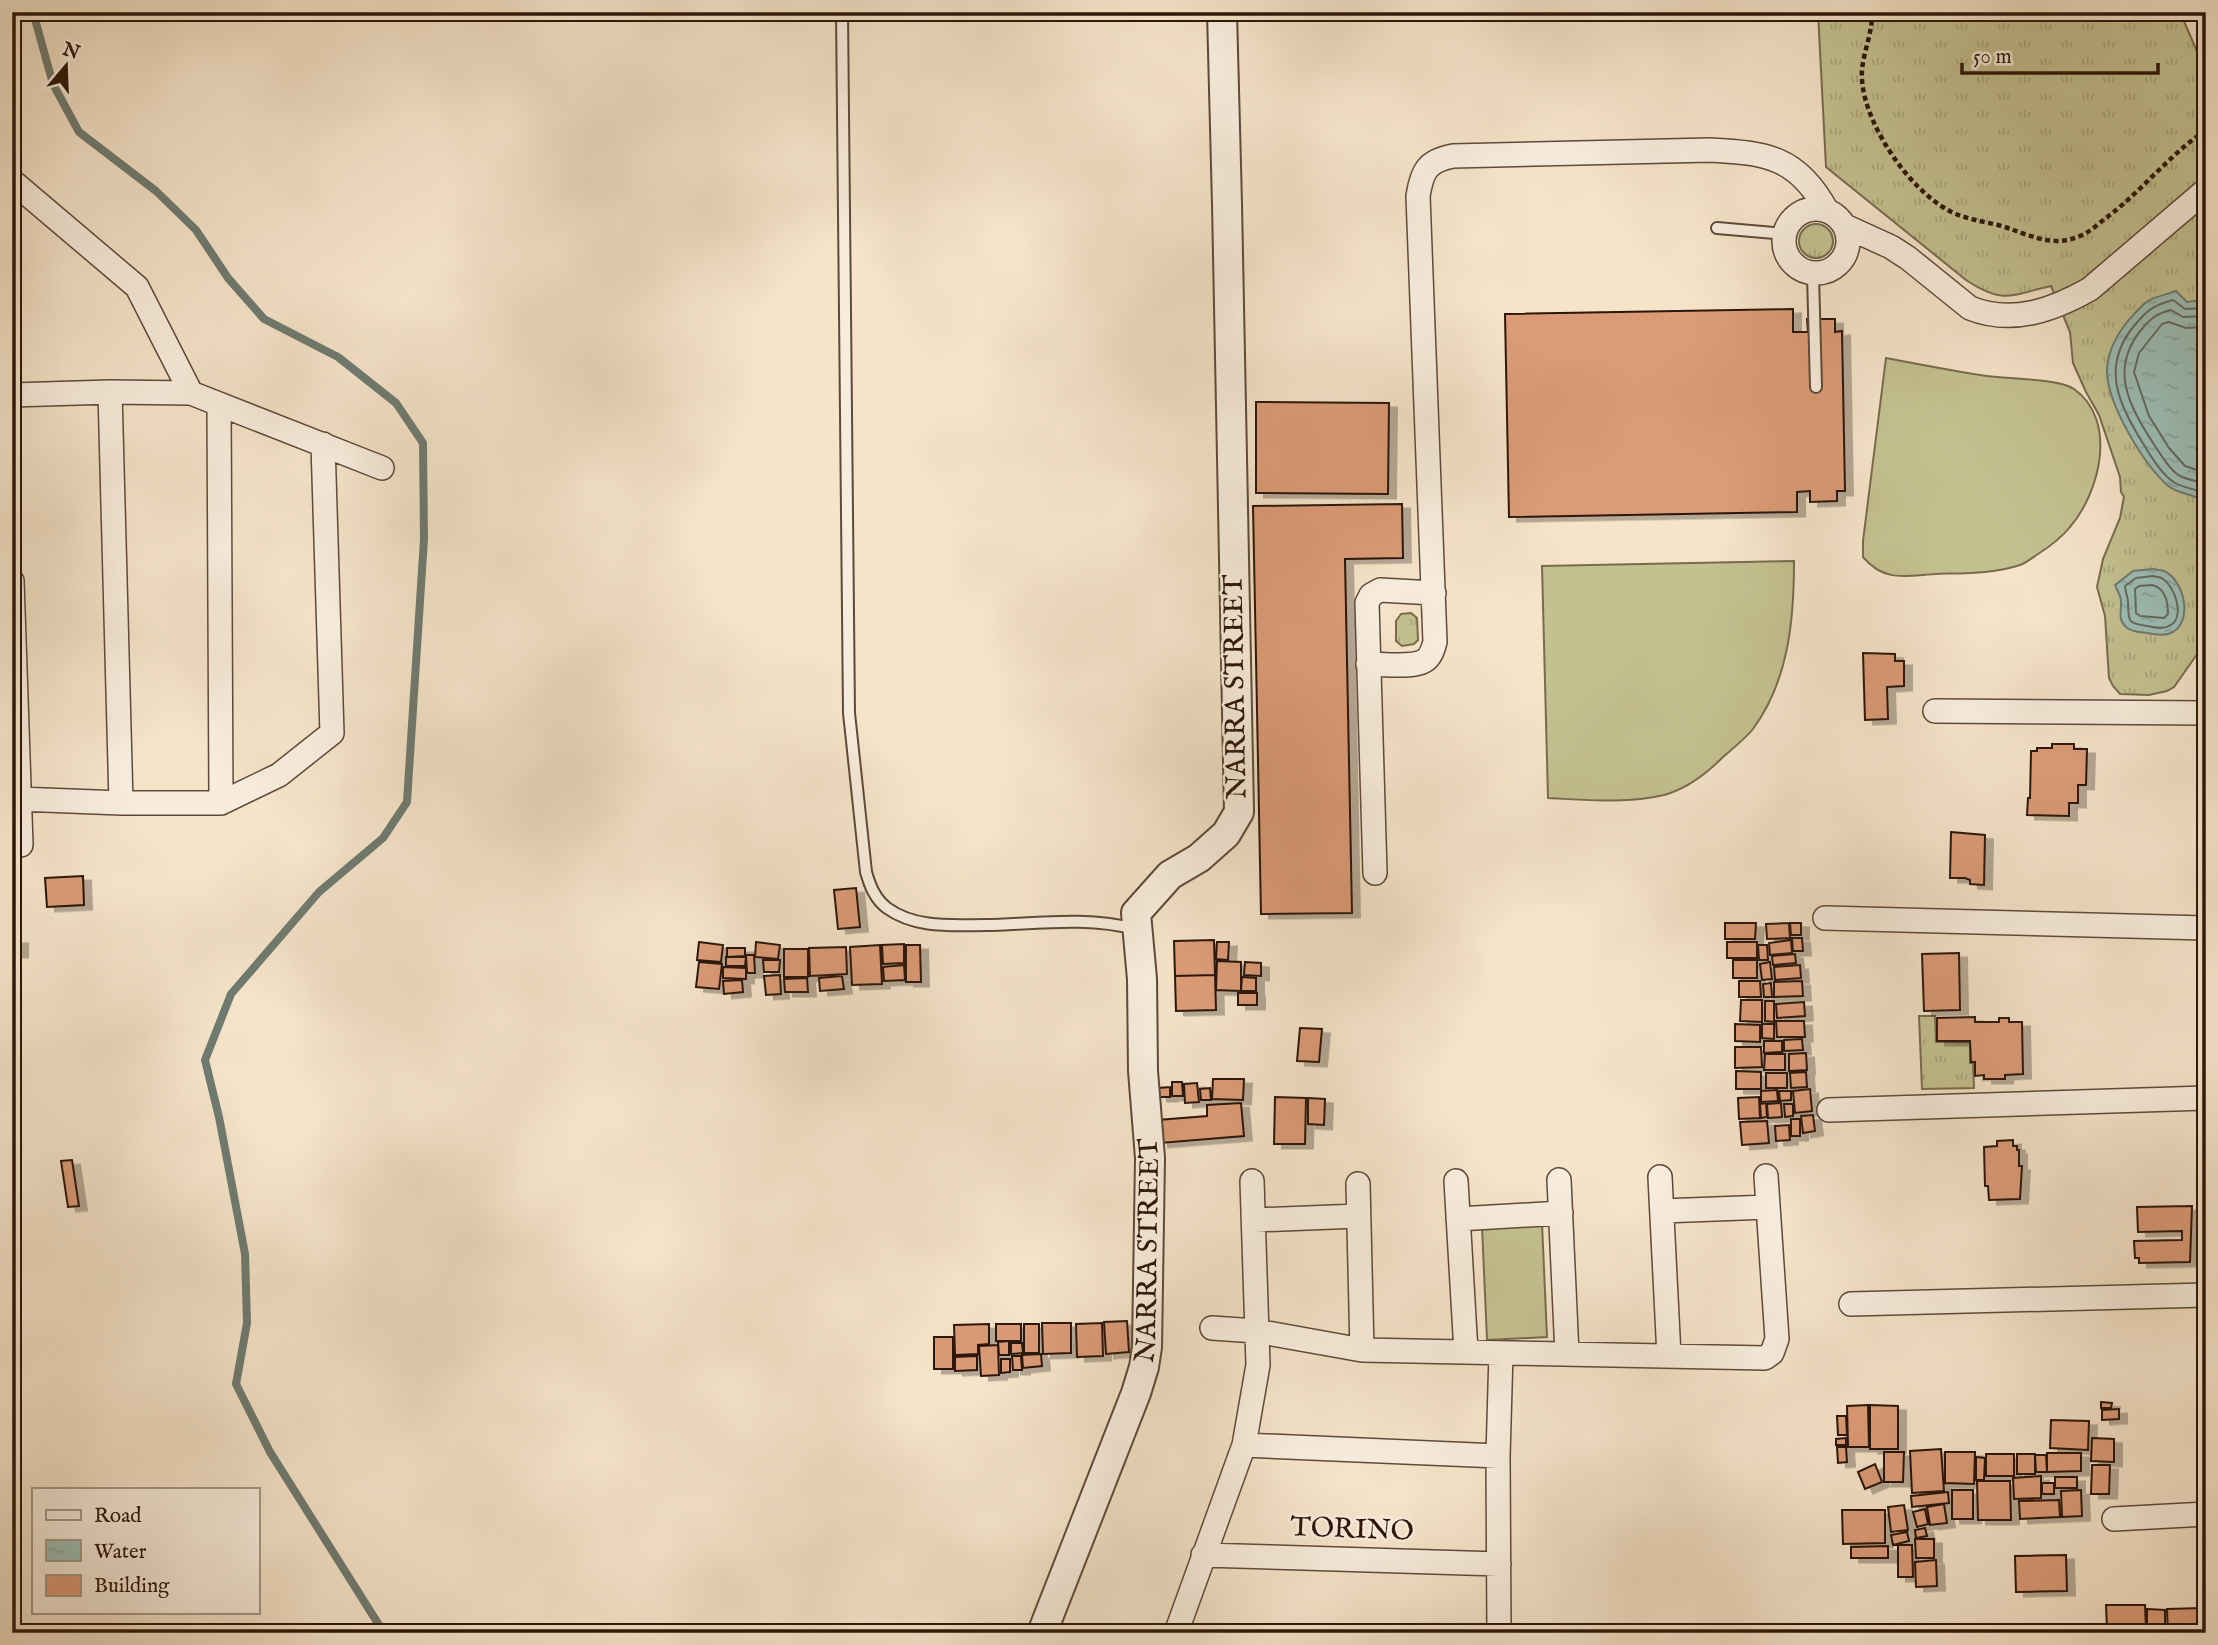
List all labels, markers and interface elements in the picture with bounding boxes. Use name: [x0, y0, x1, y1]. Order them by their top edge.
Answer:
north arrow: [32, 32, 102, 102]
scale bar: [1962, 32, 2158, 76]
text: N: [58, 37, 83, 66]
text: 50 m: [1973, 44, 2012, 71]
street label: NARRA STREET: [1217, 574, 1255, 800]
street label: NARRA STREET: [1127, 1136, 1167, 1365]
legend: [32, 1488, 259, 1614]
text: Road: [94, 1503, 142, 1530]
street label: TORINO: [1290, 1510, 1414, 1550]
text: Water: [94, 1539, 147, 1566]
text: Building: [94, 1573, 170, 1600]

